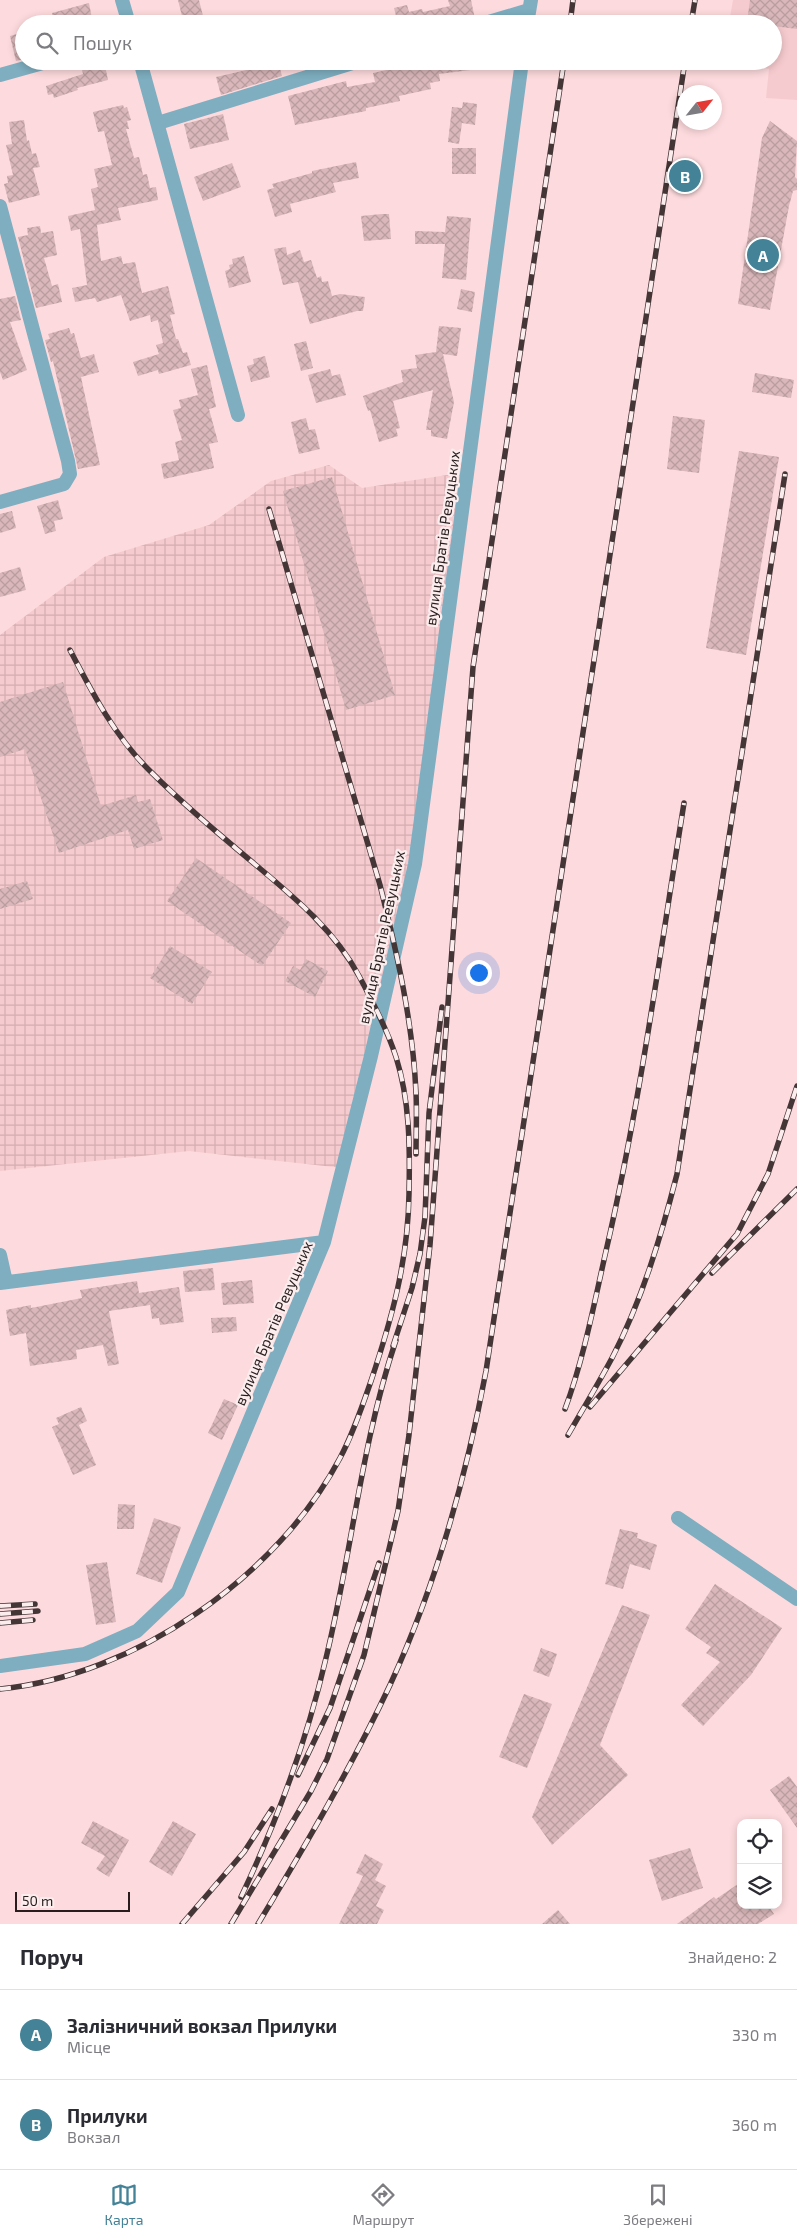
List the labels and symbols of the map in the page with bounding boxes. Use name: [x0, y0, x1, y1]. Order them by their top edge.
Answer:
north arrow: [677, 85, 722, 130]
pin: B: [669, 157, 701, 195]
pin: A: [747, 236, 779, 274]
street label: вулиця Братів Ревуцьких: [421, 449, 464, 627]
street label: вулиця Братів Ревуцьких: [354, 849, 409, 1025]
your location: [466, 960, 492, 986]
street label: вулиця Братів Ревуцьких: [230, 1238, 317, 1408]
scale bar: [15, 1889, 130, 1912]

